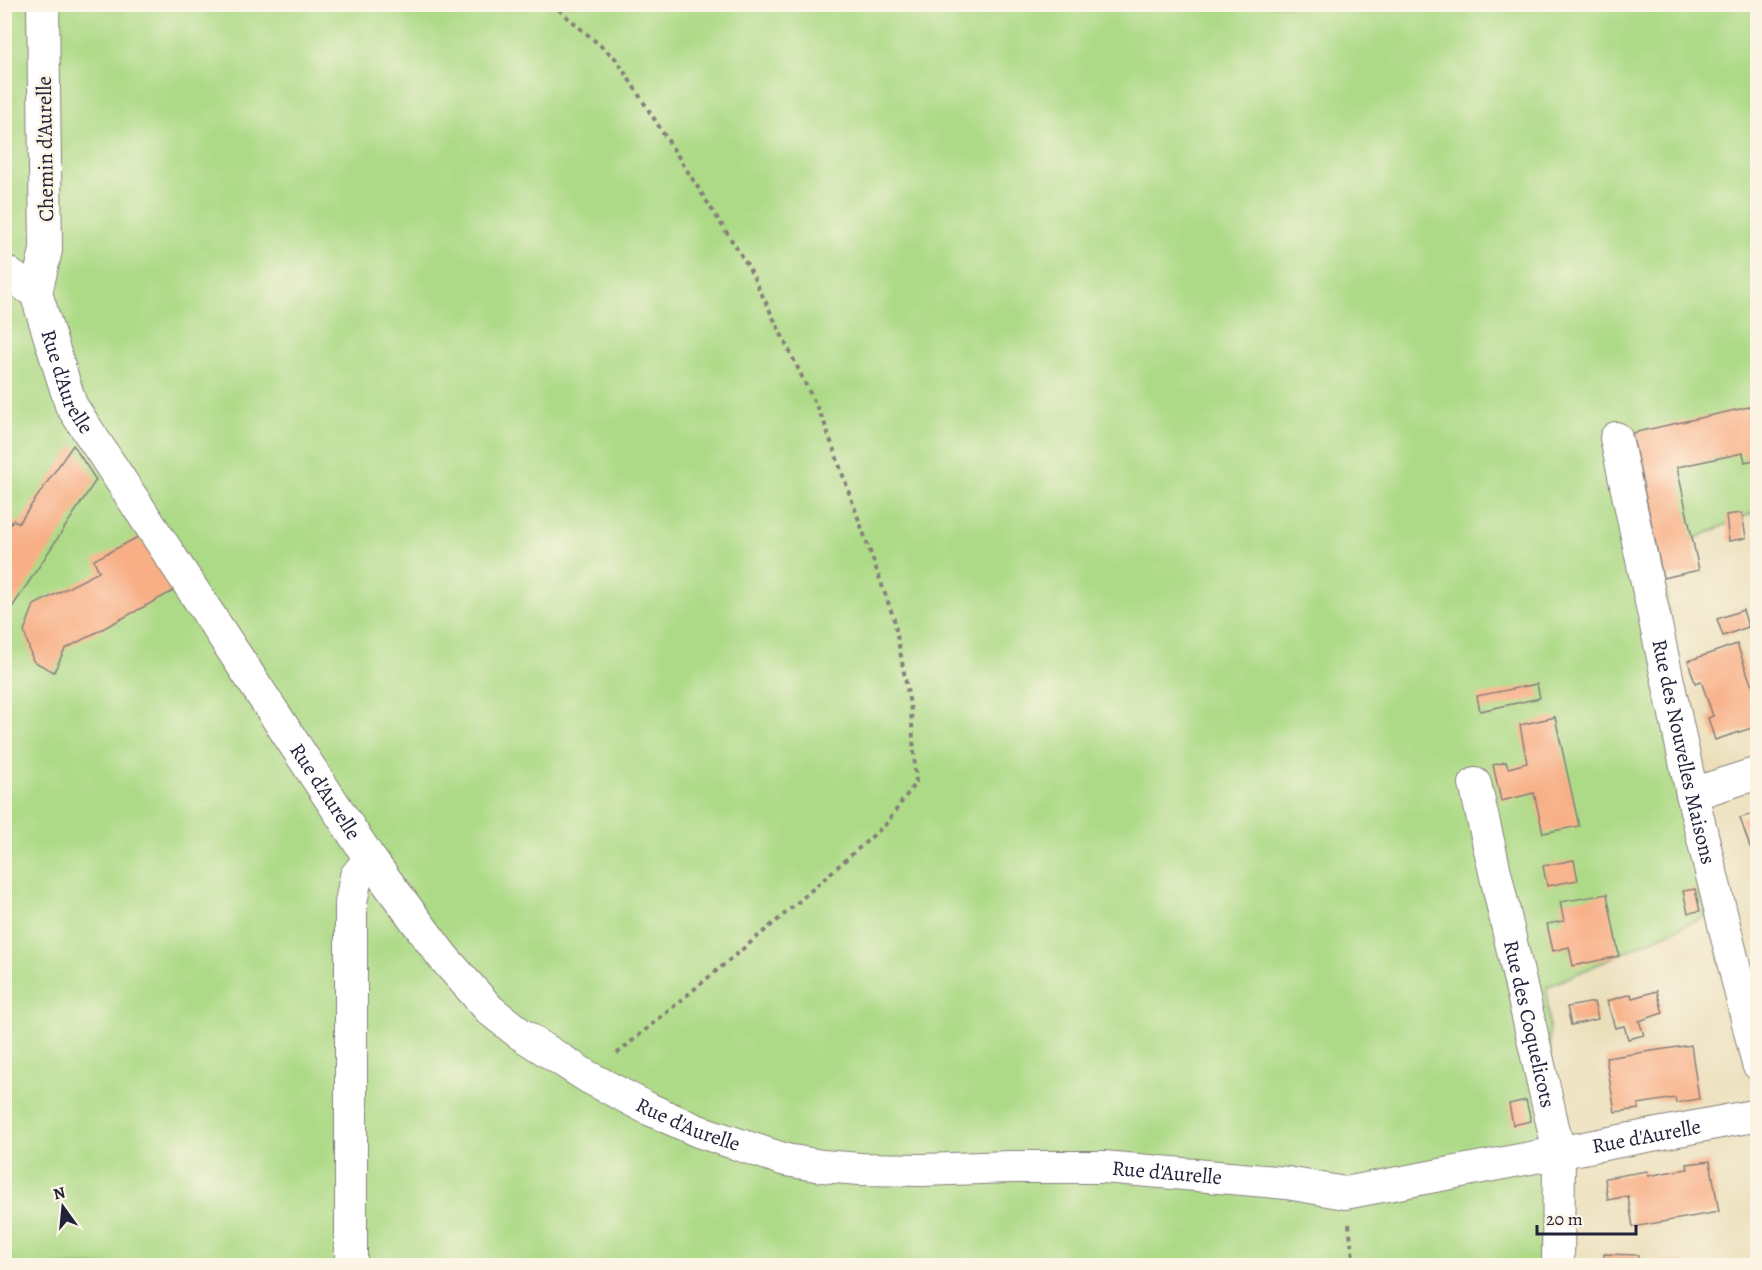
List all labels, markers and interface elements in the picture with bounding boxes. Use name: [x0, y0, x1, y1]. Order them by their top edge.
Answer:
street label: Chemin d'Aurelle: [30, 76, 60, 222]
street label: Rue d'Aurelle: [34, 326, 100, 439]
street label: Rue des Nouvelles Maisons: [1645, 637, 1723, 867]
street label: Rue d'Aurelle: [283, 738, 367, 845]
street label: Rue des Coquelicots: [1497, 937, 1562, 1110]
street label: Rue d'Aurelle: [631, 1091, 744, 1158]
street label: Rue d'Aurelle: [1590, 1112, 1703, 1160]
street label: Rue d'Aurelle: [1111, 1154, 1223, 1191]
north arrow: [33, 1177, 93, 1237]
text: N: [51, 1181, 68, 1206]
scale bar: [1537, 1198, 1636, 1236]
text: 20 m: [1546, 1207, 1583, 1231]

